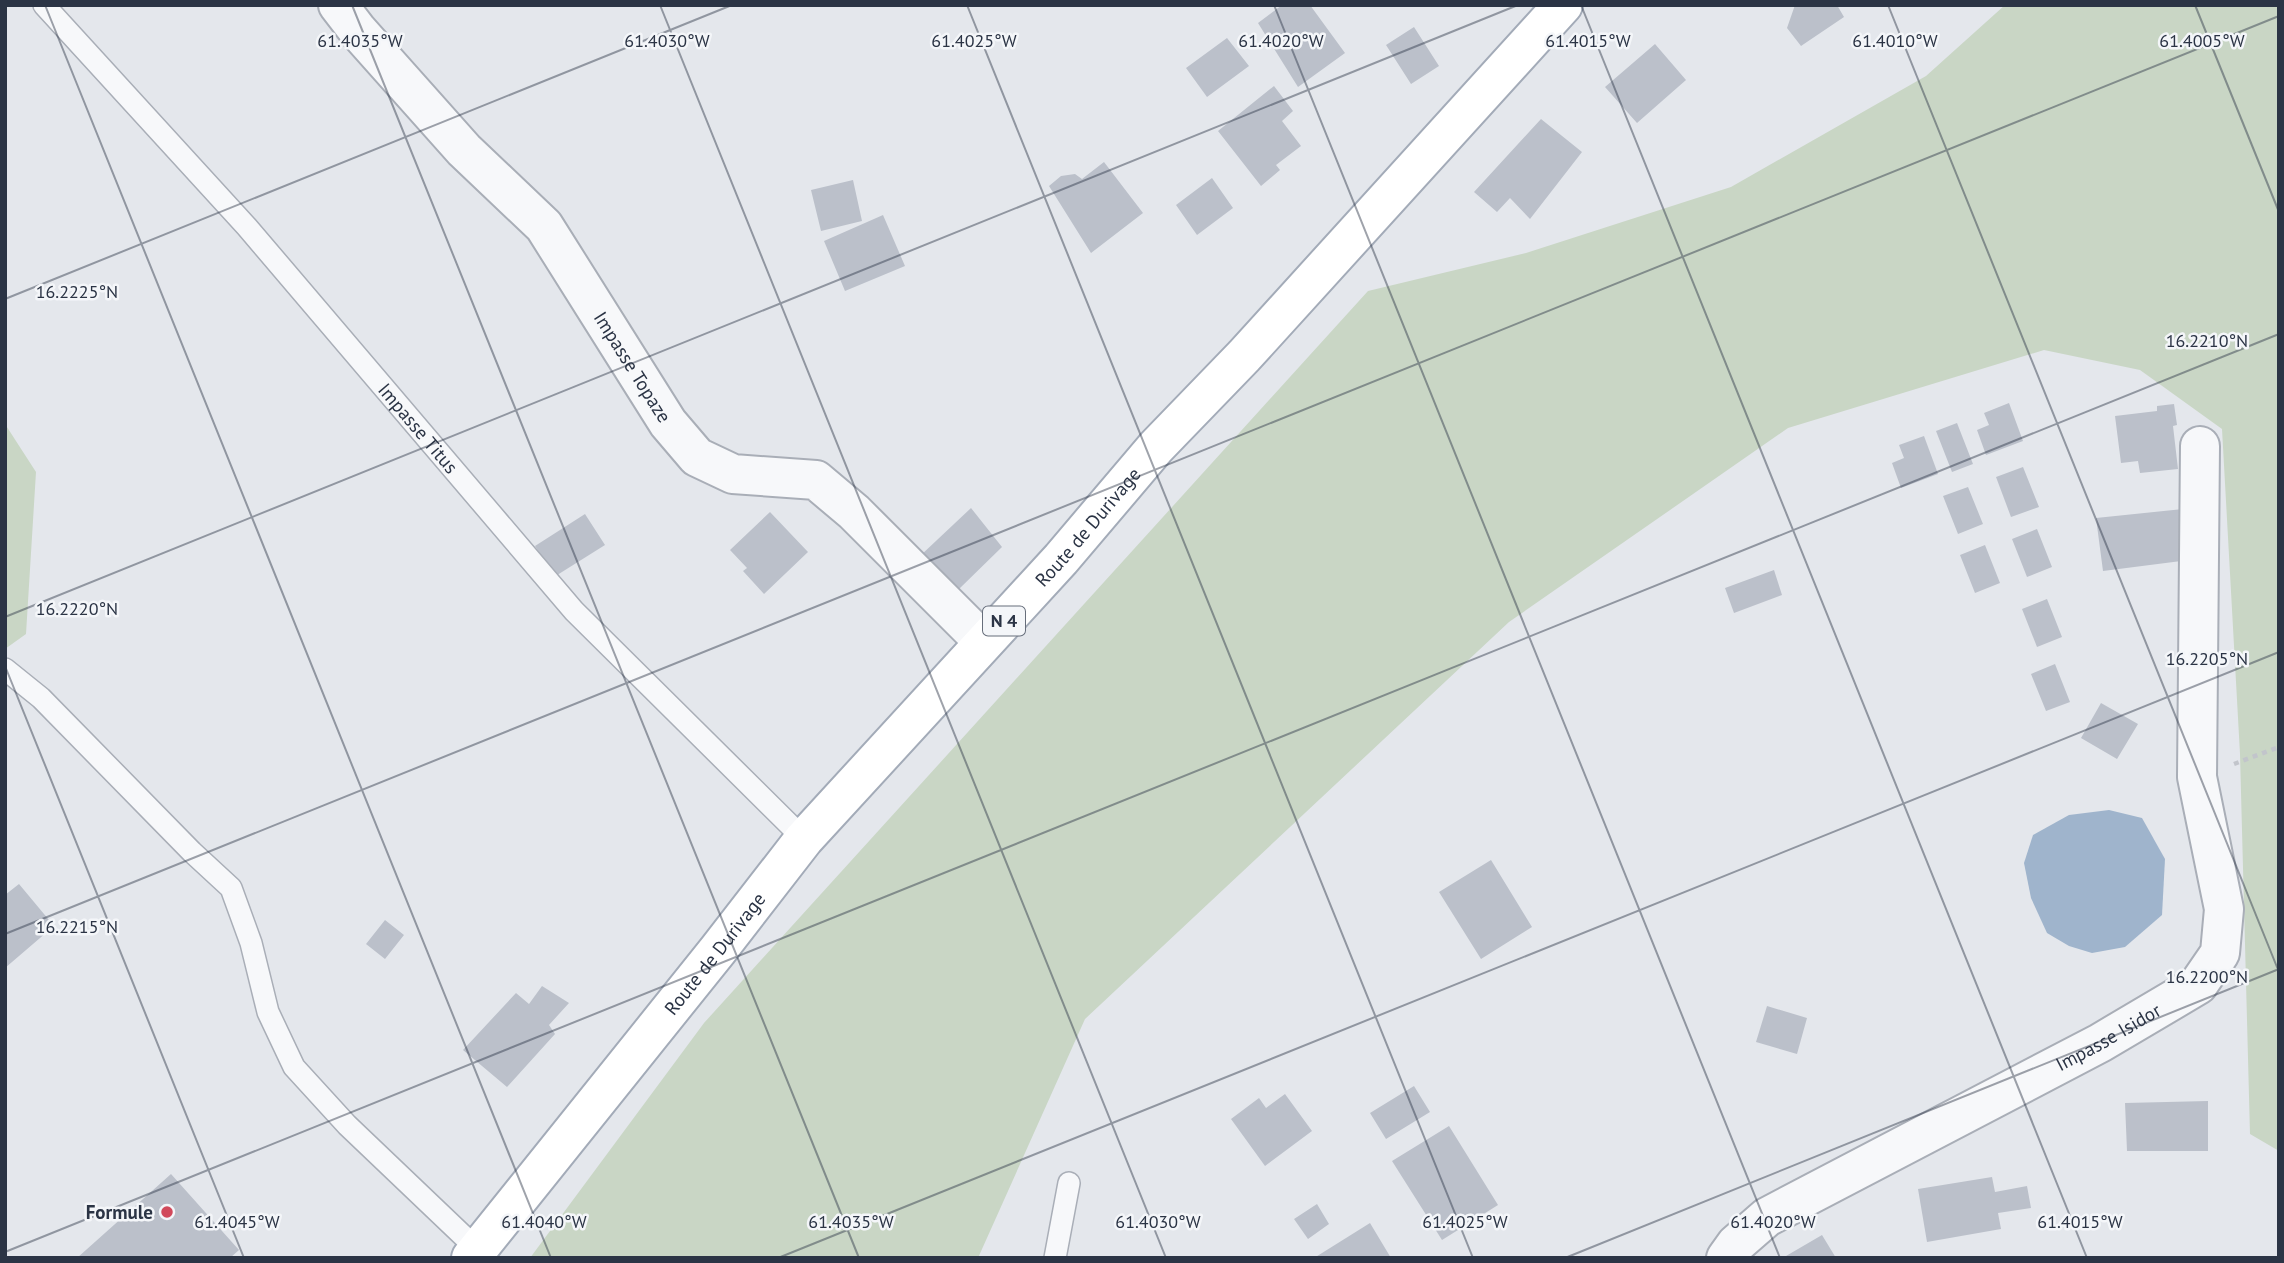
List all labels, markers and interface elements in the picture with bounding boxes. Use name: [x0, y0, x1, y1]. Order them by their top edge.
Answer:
text: 61.4035°W: [317, 29, 403, 52]
text: 61.4030°W: [624, 29, 710, 52]
text: 61.4025°W: [931, 29, 1017, 52]
text: 61.4020°W: [1238, 29, 1324, 52]
text: 61.4015°W: [1545, 29, 1631, 52]
text: 61.4010°W: [1852, 29, 1938, 52]
text: 61.4005°W: [2159, 29, 2245, 52]
text: 16.2225°N: [36, 280, 118, 303]
street label: Impasse Topaze: [589, 307, 677, 427]
text: 16.2210°N: [2166, 329, 2248, 352]
street label: Impasse Titus: [373, 378, 463, 478]
street label: Route de Durivage: [1030, 462, 1145, 591]
text: 16.2220°N: [36, 597, 118, 620]
road number: N 4: [983, 606, 1025, 636]
text: 16.2205°N: [2166, 647, 2248, 670]
street label: Route de Durivage: [659, 887, 770, 1020]
text: 16.2215°N: [36, 915, 118, 938]
text: 16.2200°N: [2166, 965, 2248, 988]
street label: Impasse Isidor: [2051, 998, 2165, 1076]
place label: Formule: [86, 1200, 153, 1224]
marker: Formule: [159, 1204, 175, 1220]
text: 61.4045°W: [194, 1210, 280, 1233]
text: 61.4040°W: [501, 1210, 587, 1233]
text: 61.4035°W: [808, 1210, 894, 1233]
text: 61.4030°W: [1115, 1210, 1201, 1233]
text: 61.4025°W: [1422, 1210, 1508, 1233]
text: 61.4020°W: [1730, 1210, 1816, 1233]
text: 61.4015°W: [2037, 1210, 2123, 1233]

